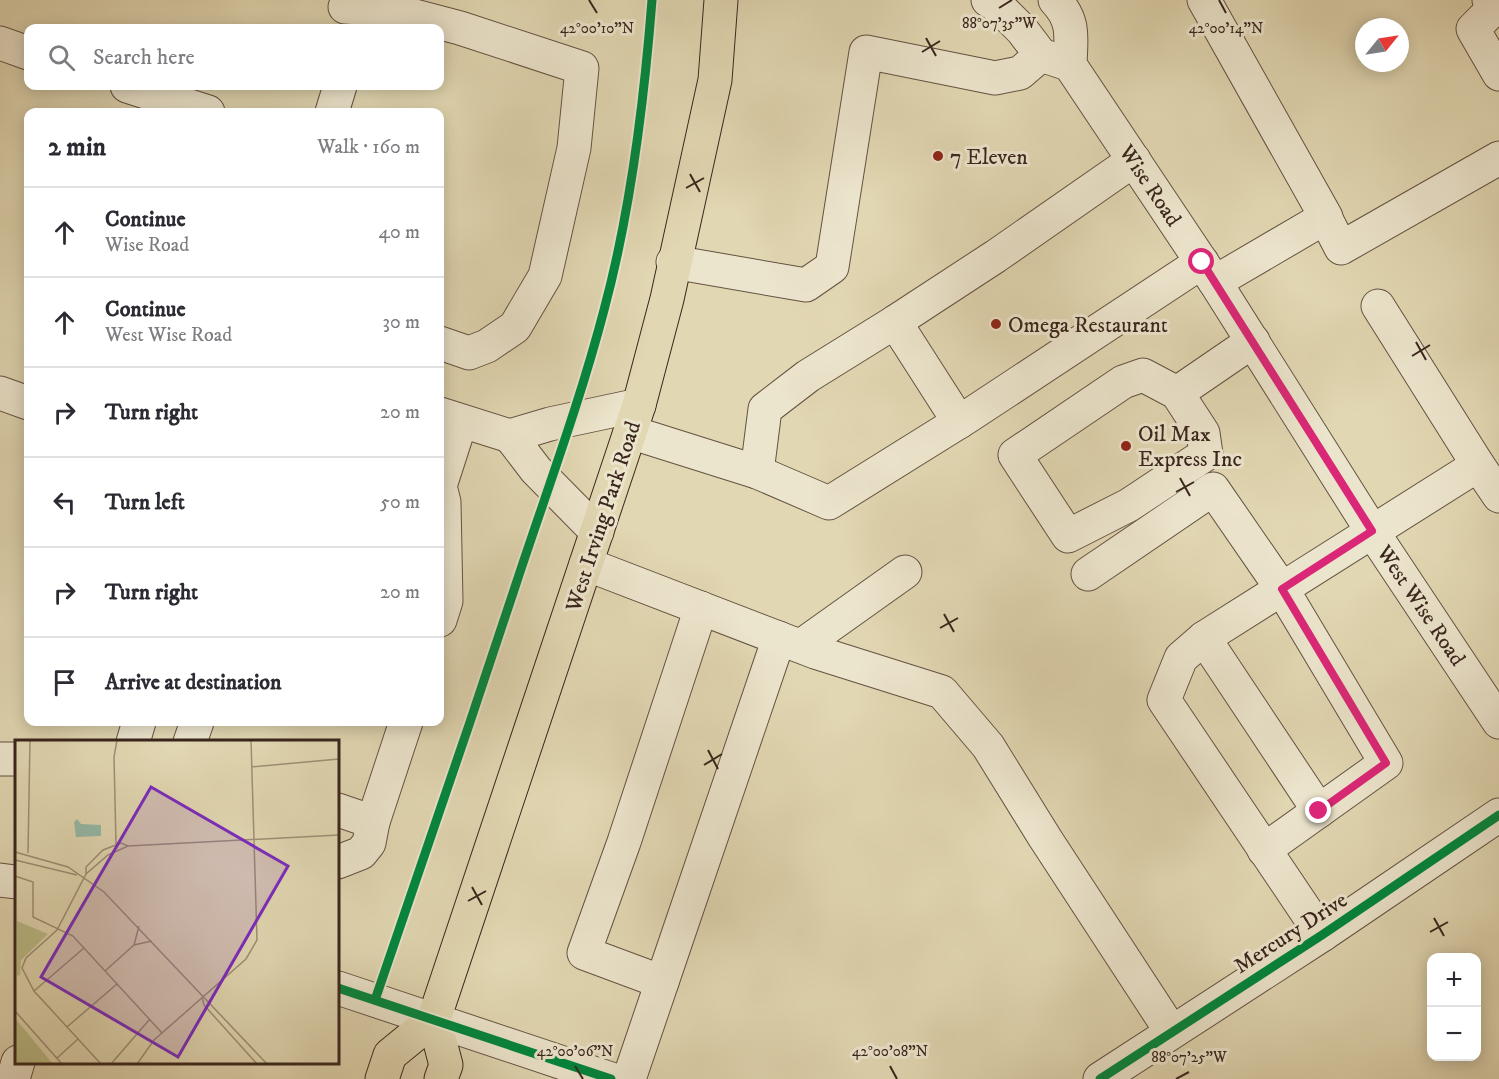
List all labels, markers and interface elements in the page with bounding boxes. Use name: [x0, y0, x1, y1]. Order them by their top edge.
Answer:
text: 88°07'35"W: [962, 14, 1036, 33]
north arrow: [1355, 18, 1409, 72]
text: 42°00'10"N: [560, 19, 634, 38]
text: 42°00'14"N: [1189, 19, 1263, 38]
search box: [24, 24, 444, 90]
icon: search: [45, 41, 78, 74]
text: Search here: [93, 44, 195, 71]
text: 2 min: [48, 131, 106, 164]
text: Walk · 160 m: [317, 135, 420, 160]
street label: Wise Road: [1112, 139, 1187, 232]
place label: 7 Eleven: [950, 144, 1028, 171]
marker: 7 Eleven: [931, 149, 945, 163]
text: Continue: [105, 206, 186, 233]
icon: ahead: [48, 216, 81, 249]
text: 40 m: [378, 220, 420, 245]
text: Wise Road: [105, 233, 189, 258]
route start: [1188, 248, 1214, 274]
text: Continue: [105, 296, 186, 323]
icon: ahead: [48, 306, 81, 339]
text: 30 m: [382, 310, 420, 335]
place label: Omega Restaurant: [1008, 312, 1168, 339]
marker: Omega Restaurant: [989, 317, 1003, 331]
text: West Wise Road: [105, 323, 232, 348]
icon: right: [48, 396, 81, 429]
text: Turn right: [105, 399, 198, 426]
text: 20 m: [380, 400, 420, 425]
street label: West Irving Park Road: [560, 418, 647, 616]
place label: Oil Max Express Inc: [1138, 421, 1242, 473]
marker: Oil Max Express Inc: [1119, 439, 1133, 453]
icon: left: [48, 486, 81, 519]
text: Turn left: [105, 489, 185, 516]
text: 50 m: [380, 490, 420, 515]
street label: West Wise Road: [1370, 539, 1471, 671]
icon: right: [48, 576, 81, 609]
text: Turn right: [105, 579, 198, 606]
text: 20 m: [380, 580, 420, 605]
icon: arrive: [48, 666, 81, 699]
text: Arrive at destination: [105, 669, 282, 696]
inset map: [15, 740, 339, 1064]
route end: [1305, 797, 1331, 823]
street label: Mercury Drive: [1229, 887, 1352, 980]
map controls: [1427, 953, 1481, 1061]
button: +: [1427, 953, 1481, 1007]
button: −: [1427, 1007, 1481, 1061]
text: 42°00'06"N: [537, 1042, 613, 1061]
text: 42°00'08"N: [852, 1042, 928, 1061]
text: 88°07'25"W: [1151, 1048, 1227, 1067]

